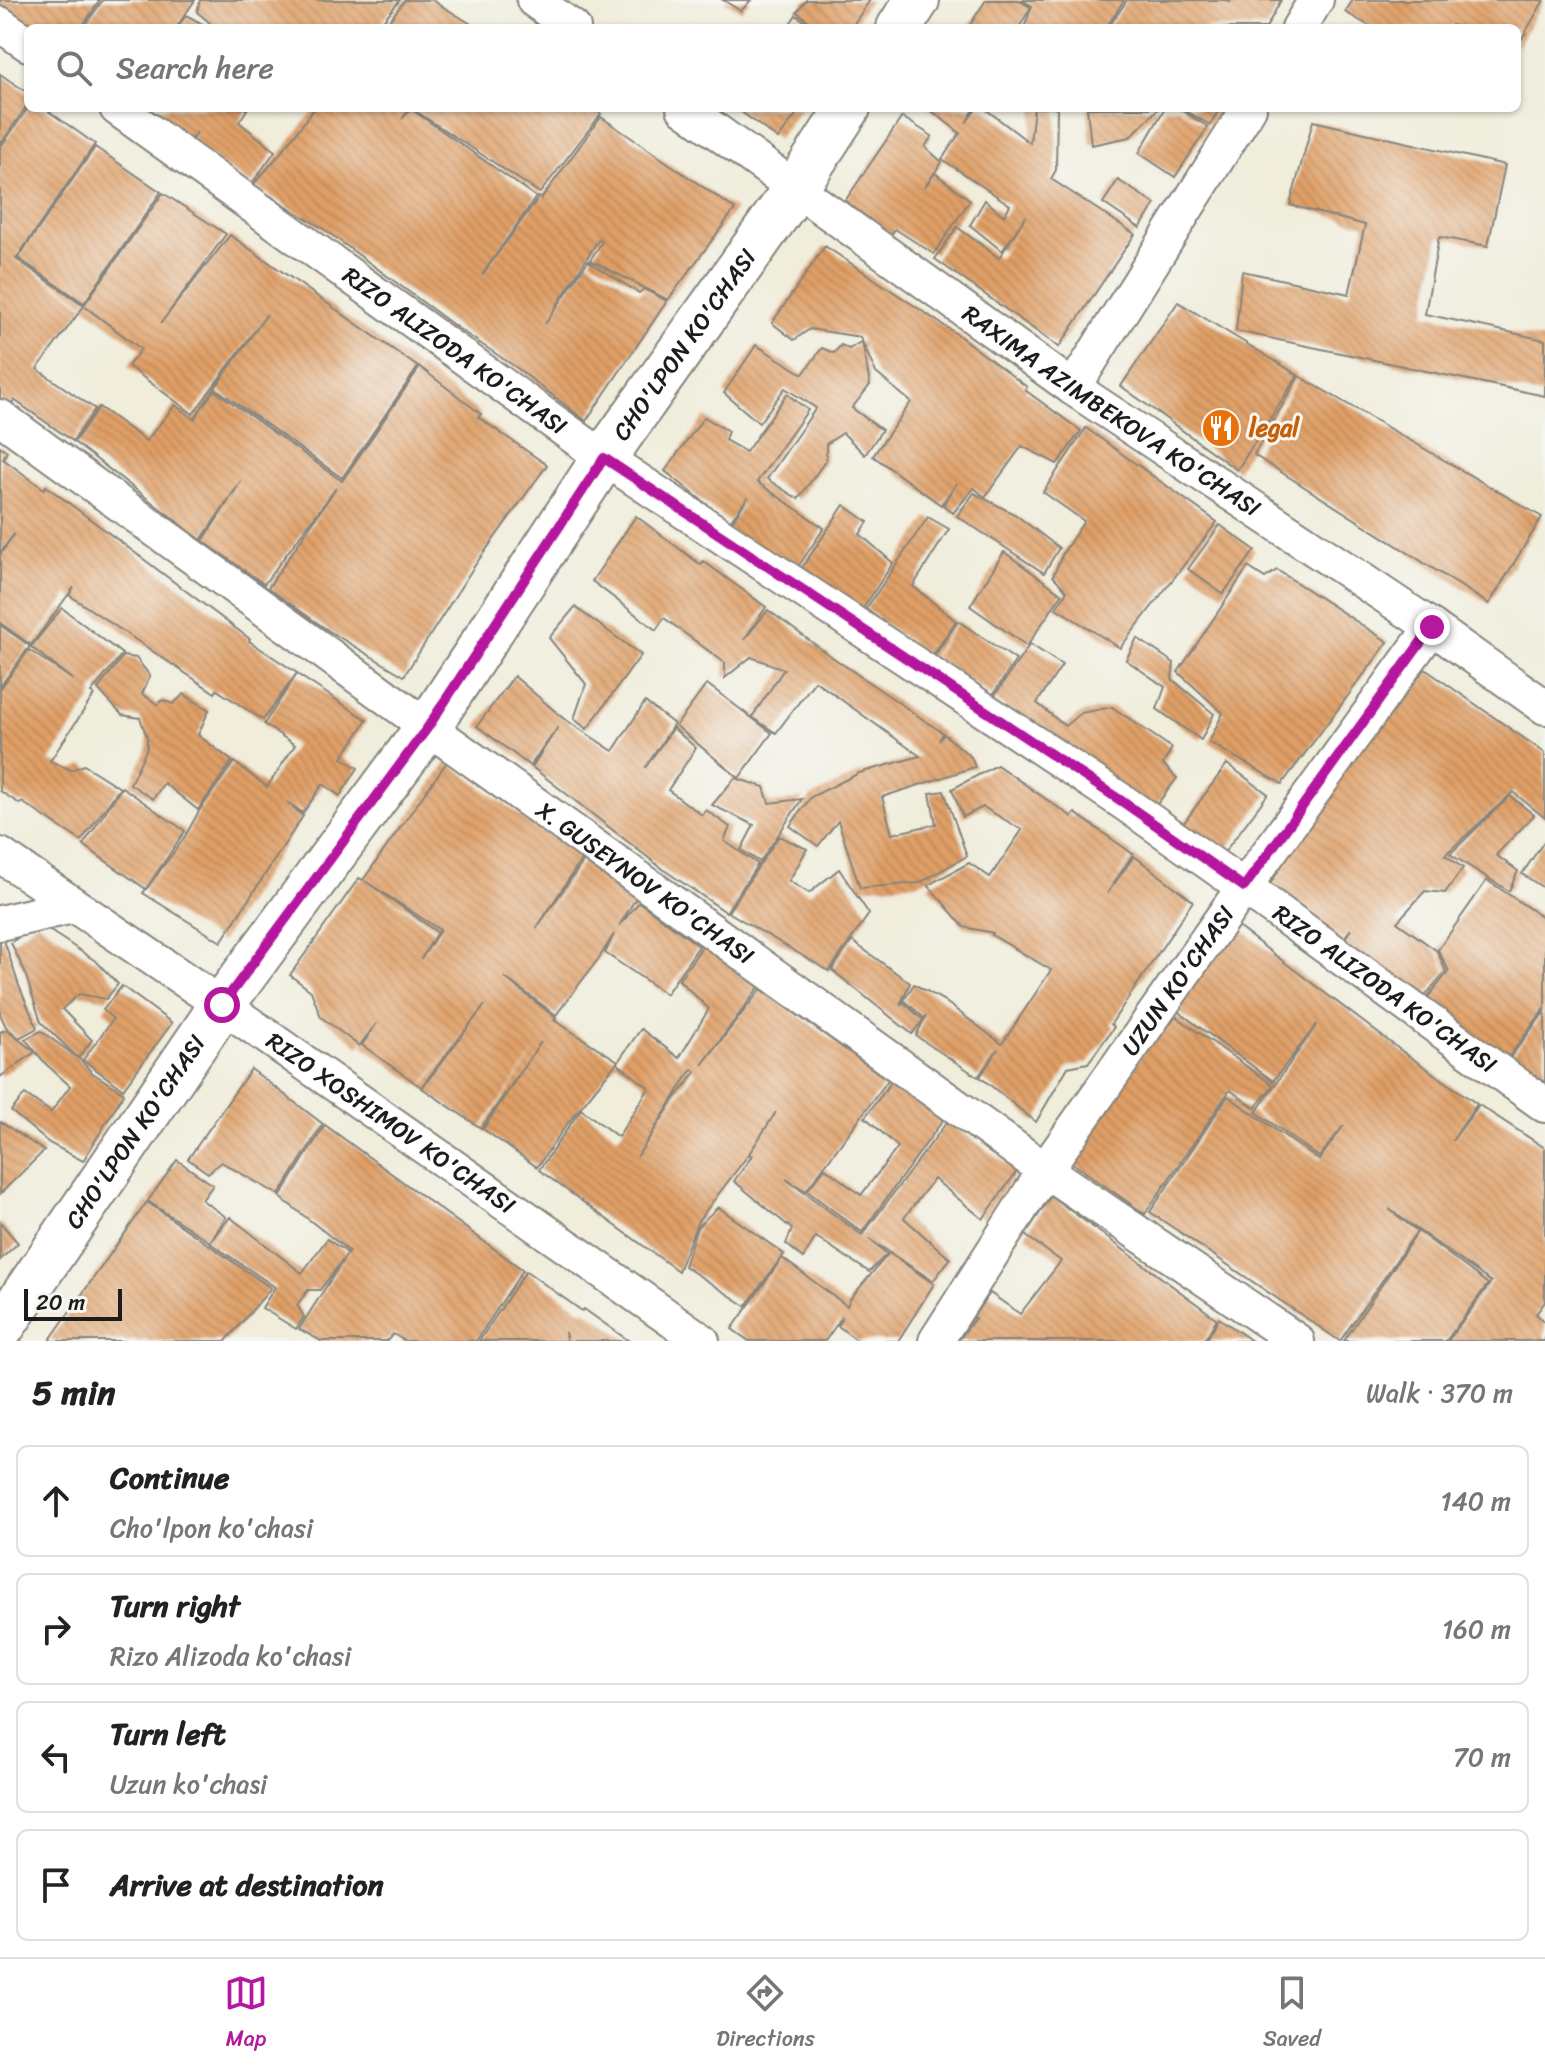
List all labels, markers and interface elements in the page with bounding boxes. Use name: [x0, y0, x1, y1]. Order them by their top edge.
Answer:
search box: [24, 24, 1521, 112]
text: Search here: [116, 41, 274, 95]
icon: search: [52, 46, 96, 90]
street label: CHO'LPON KO'CHASI: [601, 239, 768, 450]
street label: RIZO ALIZODA KO'CHASI: [333, 255, 576, 446]
street label: RAXIMA AZIMBEKOVA KO'CHASI: [953, 293, 1270, 529]
restaurant icon: legal: [1200, 407, 1242, 449]
place label: legal: [1248, 407, 1300, 449]
route end: [1414, 609, 1450, 645]
street label: X. GUSEYNOV KO'CHASI: [526, 790, 763, 976]
street label: RIZO ALIZODA KO'CHASI: [1264, 893, 1506, 1085]
street label: UZUN KO'CHASI: [1110, 896, 1246, 1065]
route start: [204, 987, 240, 1023]
street label: RIZO XOSHIMOV KO'CHASI: [257, 1021, 525, 1226]
street label: CHO'LPON KO'CHASI: [54, 1025, 217, 1238]
text: 20 m: [36, 1283, 85, 1322]
scale bar: [24, 1285, 122, 1321]
text: 5 min: [32, 1363, 115, 1423]
text: Walk · 370 m: [1366, 1370, 1513, 1416]
text: Continue: [110, 1451, 229, 1505]
text: 140 m: [1440, 1478, 1511, 1524]
icon: ahead: [34, 1479, 78, 1523]
text: Cho'lpon ko'chasi: [110, 1505, 313, 1551]
text: Turn right: [110, 1579, 240, 1633]
text: 160 m: [1442, 1606, 1511, 1652]
icon: right: [34, 1607, 78, 1651]
text: Rizo Alizoda ko'chasi: [110, 1633, 351, 1679]
text: Turn left: [110, 1707, 226, 1761]
text: 70 m: [1453, 1734, 1511, 1780]
icon: left: [34, 1735, 78, 1779]
text: Uzun ko'chasi: [110, 1761, 267, 1807]
text: Arrive at destination: [110, 1858, 384, 1912]
icon: arrive: [34, 1863, 78, 1907]
tab: Map: [224, 1971, 268, 2058]
tab: Directions: [716, 1971, 815, 2058]
tab: Saved: [1263, 1971, 1321, 2058]

